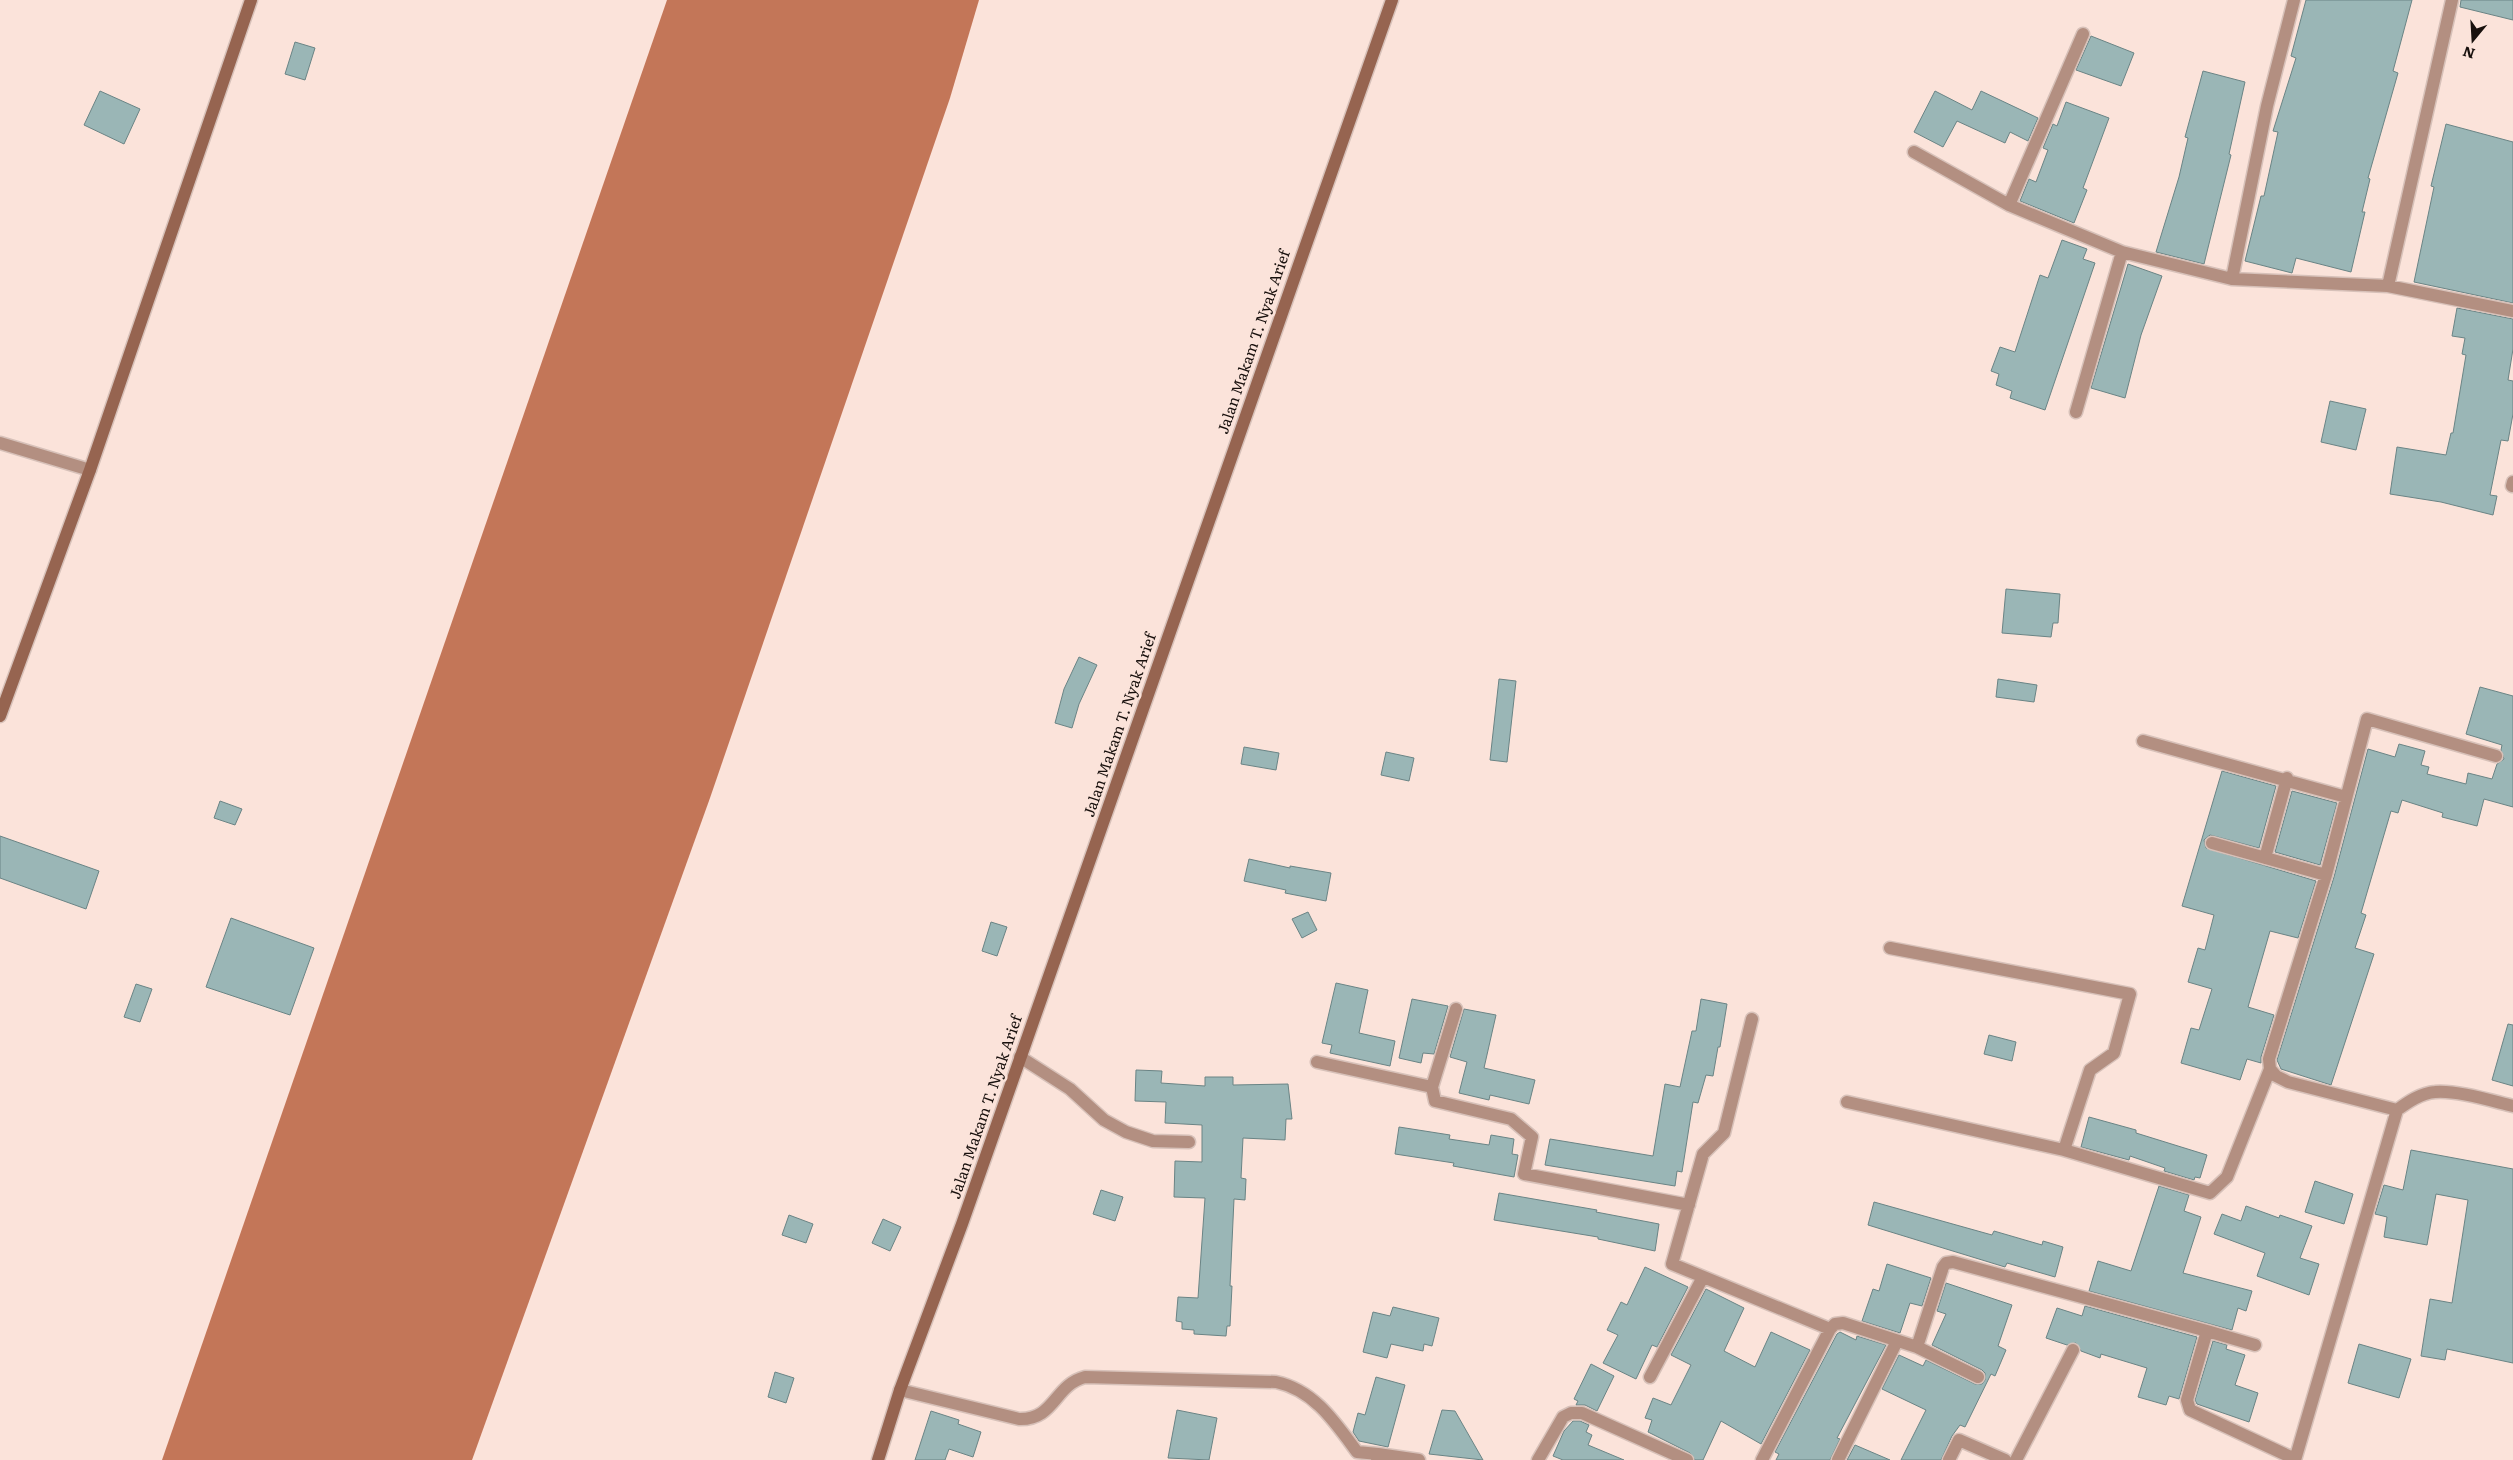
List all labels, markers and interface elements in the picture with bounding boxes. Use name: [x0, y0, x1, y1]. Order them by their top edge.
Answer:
north arrow: [2448, 15, 2498, 65]
text: N: [2460, 42, 2477, 65]
street label: Jalan Makam T. Nyak Arief: [1210, 245, 1295, 437]
street label: Jalan Makam T. Nyak Arief: [1076, 628, 1161, 820]
street label: Jalan Makam T. Nyak Arief: [942, 1010, 1027, 1202]

